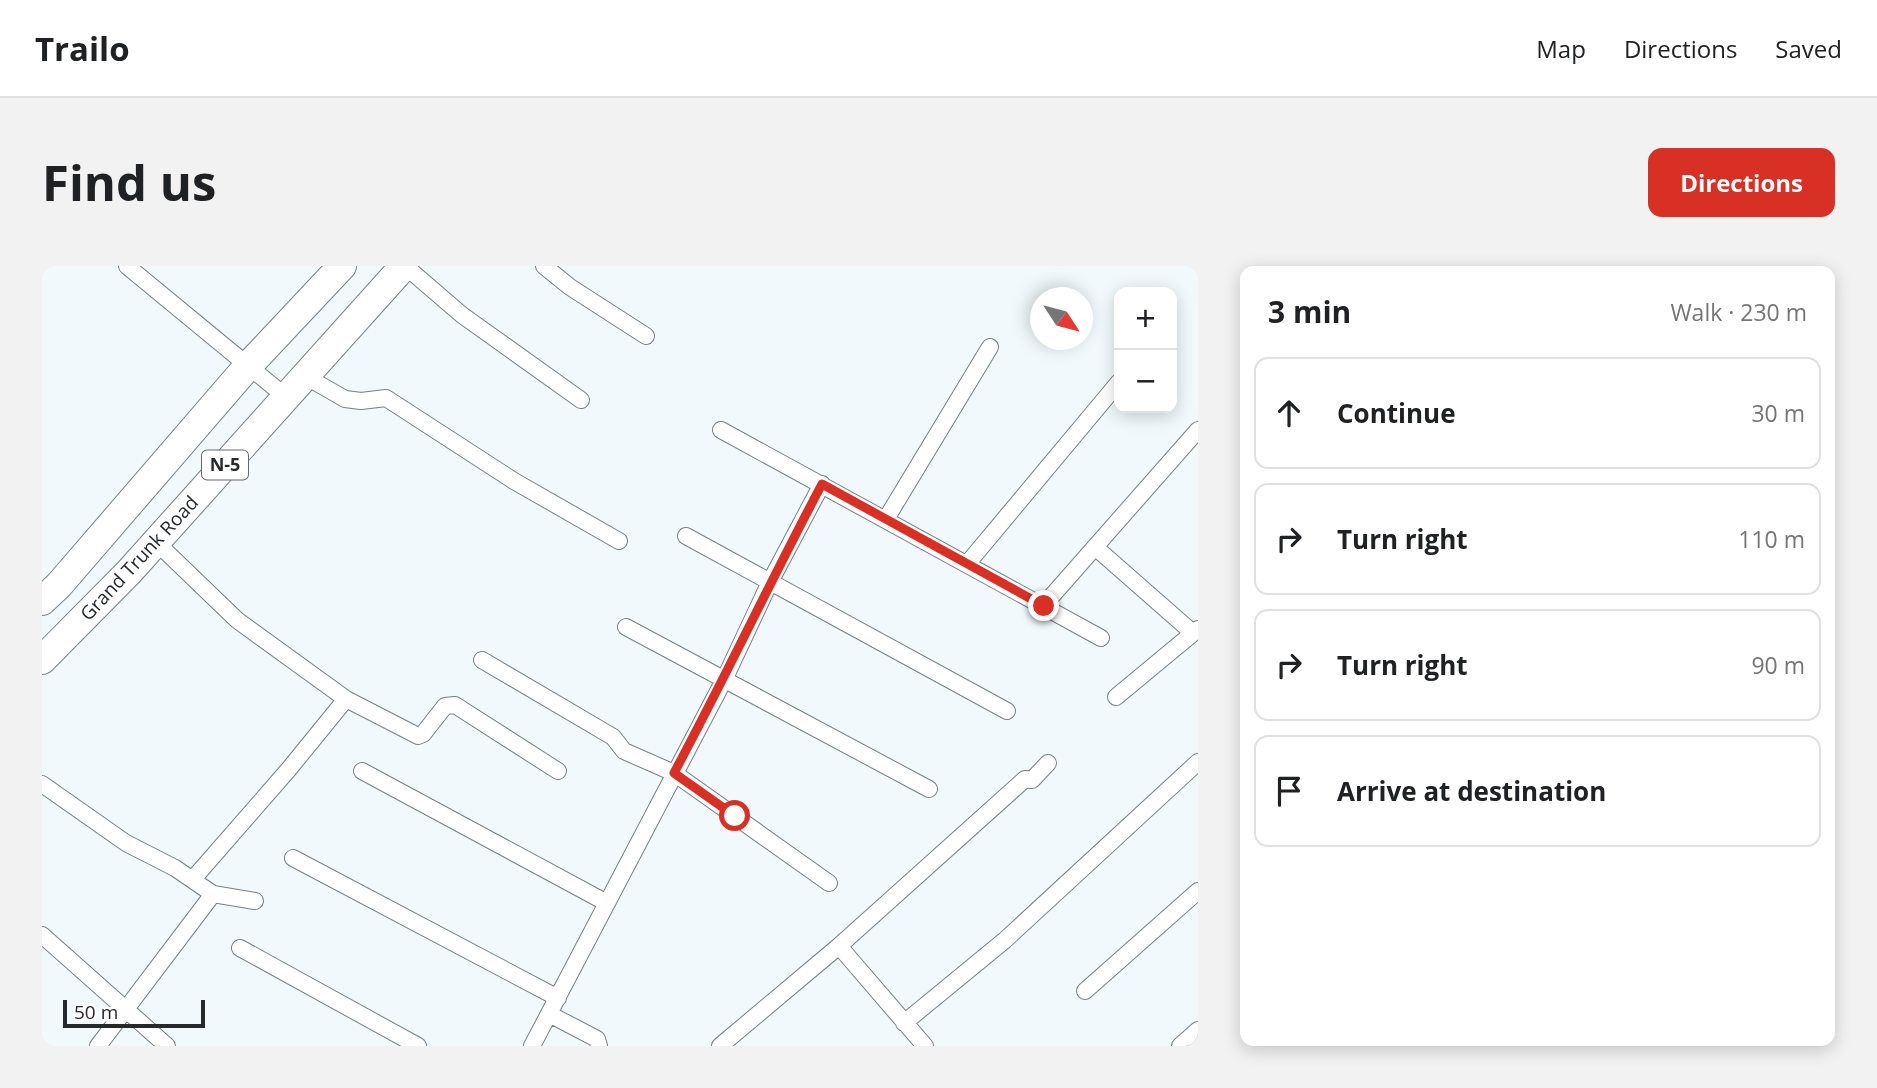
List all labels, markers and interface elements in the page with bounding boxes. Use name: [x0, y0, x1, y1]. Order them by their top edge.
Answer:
text: Trailo: [35, 26, 130, 71]
text: Map: [1536, 32, 1586, 65]
text: Directions: [1624, 32, 1737, 65]
text: Saved: [1775, 32, 1842, 65]
button: Directions: [1648, 148, 1835, 217]
text: Find us: [42, 149, 216, 215]
north arrow: [1030, 287, 1093, 350]
map controls: [1114, 287, 1177, 413]
button: +: [1114, 287, 1177, 350]
text: 3 min: [1268, 291, 1351, 332]
text: Walk · 230 m: [1670, 296, 1807, 328]
button: −: [1114, 350, 1177, 413]
icon: ahead: [1270, 394, 1308, 432]
text: Continue: [1337, 395, 1456, 431]
text: 30 m: [1751, 397, 1805, 429]
road number: N-5: [202, 450, 248, 480]
street label: Grand Trunk Road: [74, 490, 204, 626]
icon: right: [1270, 520, 1308, 558]
text: Turn right: [1337, 521, 1468, 557]
text: 110 m: [1738, 523, 1805, 555]
route end: [1028, 590, 1059, 621]
icon: right: [1270, 646, 1308, 684]
text: Turn right: [1337, 647, 1468, 683]
text: 90 m: [1751, 649, 1805, 681]
icon: arrive: [1270, 772, 1308, 810]
text: Arrive at destination: [1337, 773, 1606, 809]
route start: [719, 800, 750, 831]
scale bar: [63, 997, 205, 1029]
text: 50 m: [74, 999, 118, 1025]

